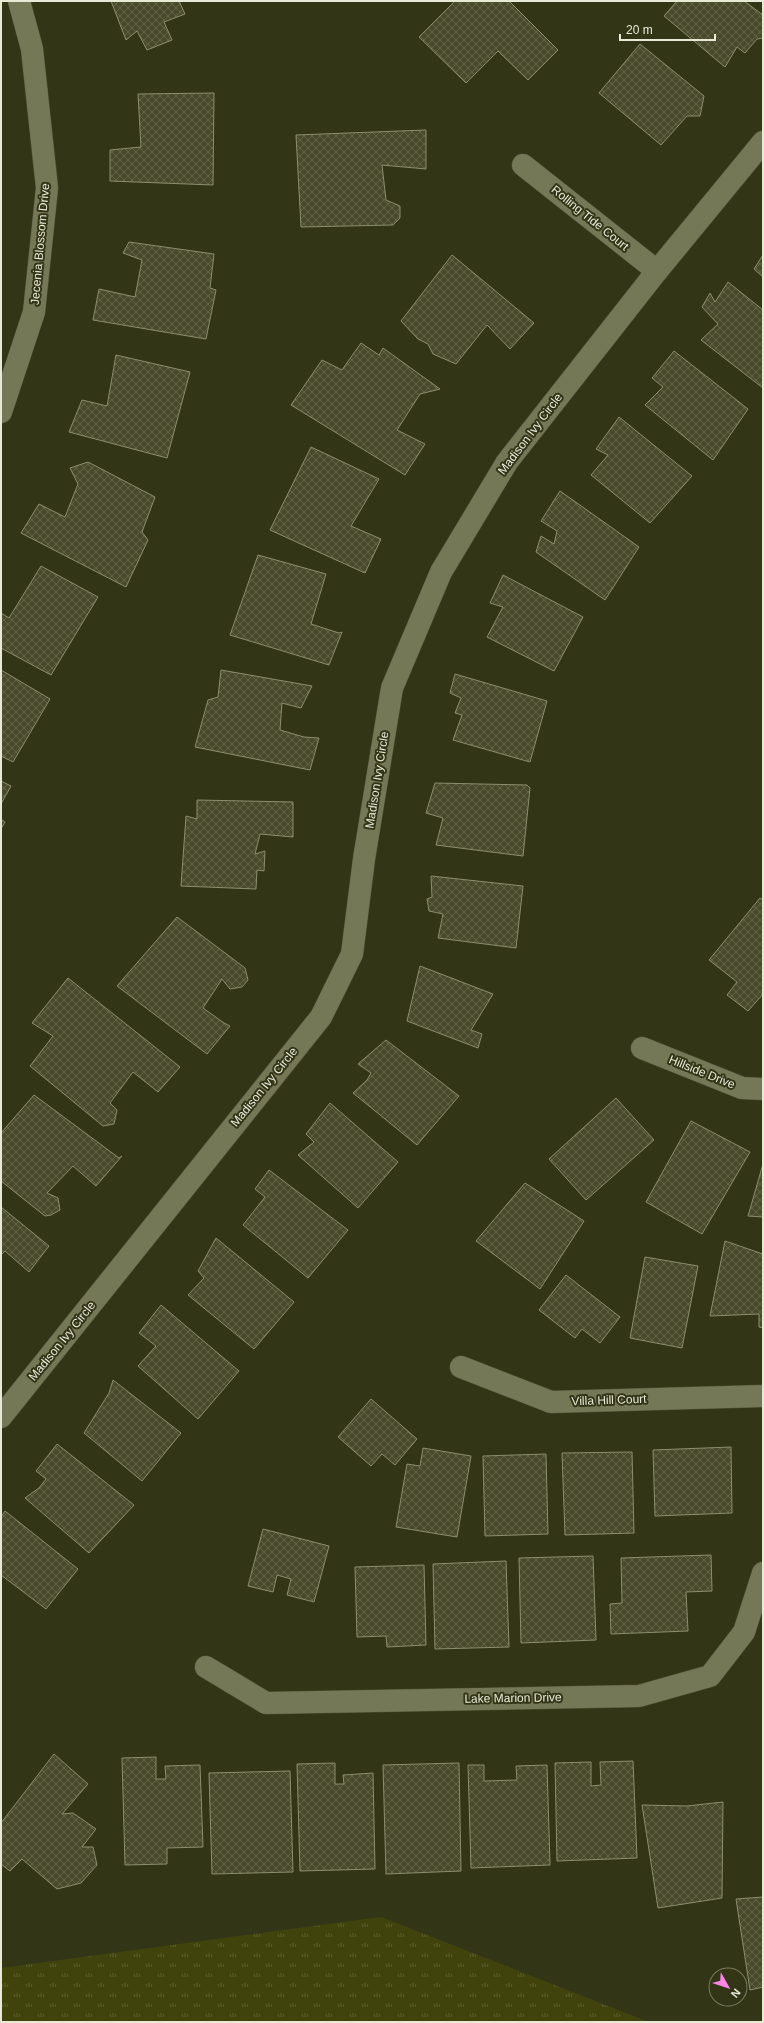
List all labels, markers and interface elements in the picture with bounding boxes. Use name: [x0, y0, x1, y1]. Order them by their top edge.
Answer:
scale bar: [620, 16, 715, 42]
text: 20 m: [626, 23, 653, 37]
street label: Jecenia Blossom Drive: [28, 182, 52, 305]
street label: Rolling Tide Court: [549, 183, 632, 254]
street label: Madison Ivy Circle: [495, 390, 565, 477]
street label: Madison Ivy Circle: [362, 730, 392, 830]
street label: Madison Ivy Circle: [228, 1044, 300, 1129]
street label: Hillside Drive: [667, 1052, 737, 1092]
street label: Madison Ivy Circle: [26, 1298, 98, 1383]
street label: Villa Hill Court: [571, 1392, 647, 1408]
street label: Lake Marion Drive: [464, 1690, 562, 1706]
north arrow: [708, 1967, 748, 2007]
text: N: [729, 1986, 743, 2000]

